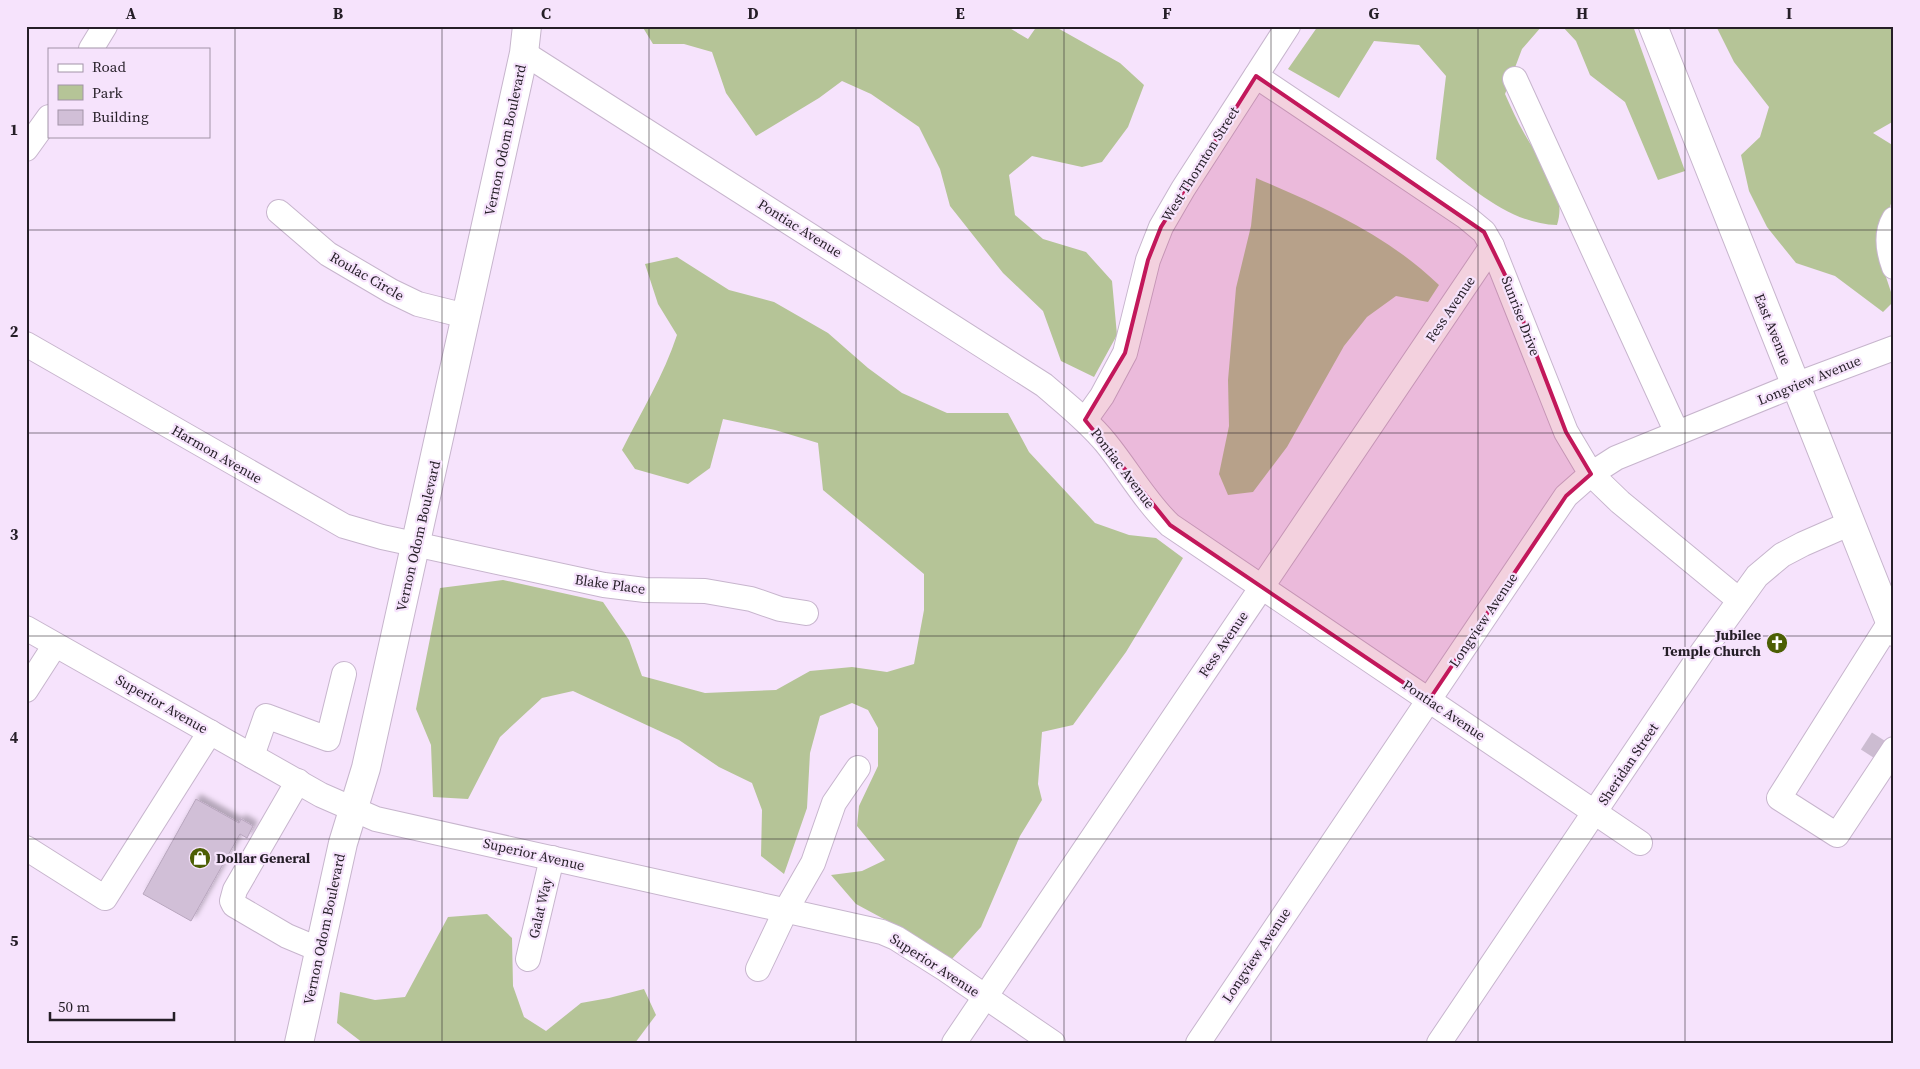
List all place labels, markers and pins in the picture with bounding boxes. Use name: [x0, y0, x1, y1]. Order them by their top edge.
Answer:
place label: Jubilee Temple Church: [1663, 625, 1761, 661]
church icon: Jubilee Temple Church: [1765, 631, 1789, 655]
shop icon: Dollar General: [188, 846, 212, 870]
place label: Dollar General: [216, 848, 311, 868]

